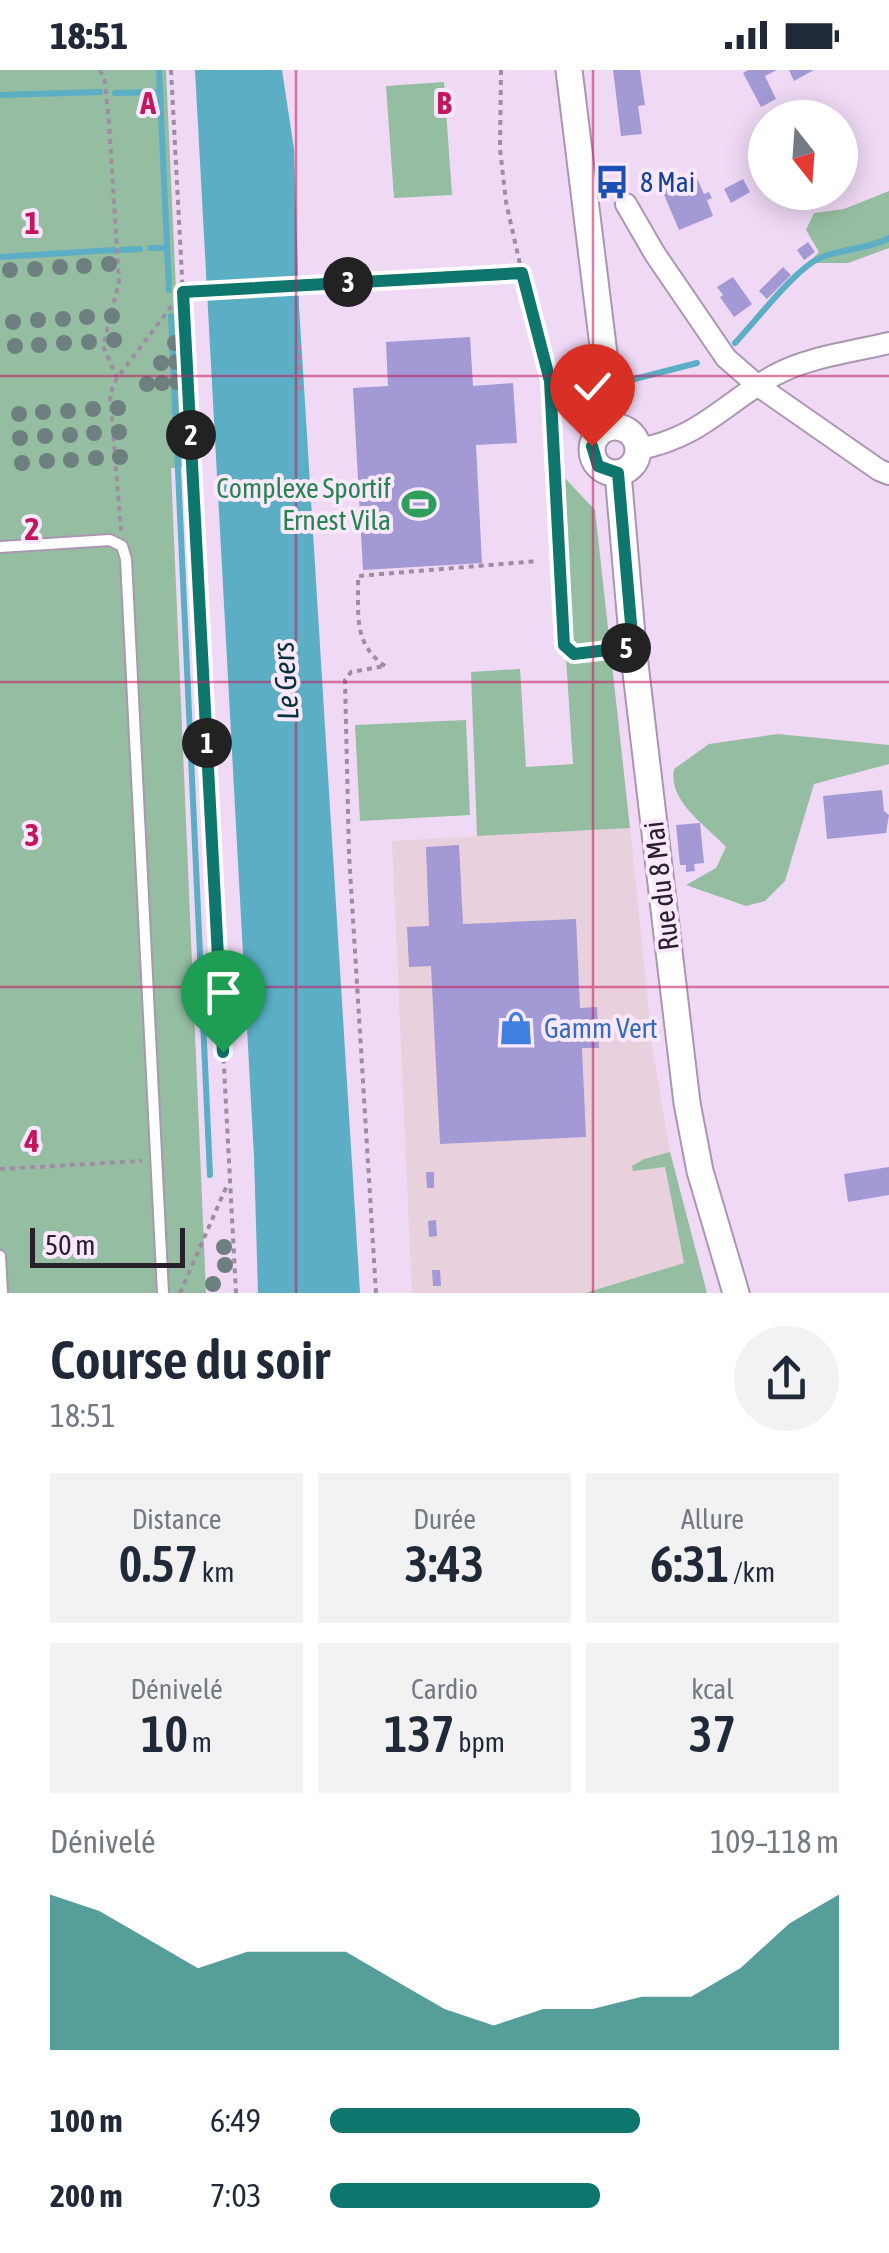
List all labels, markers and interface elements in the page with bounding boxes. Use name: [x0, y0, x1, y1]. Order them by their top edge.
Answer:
text: 18:51: [50, 14, 128, 57]
text: A: [139, 84, 156, 121]
text: B: [436, 84, 452, 121]
north arrow: [748, 100, 858, 210]
map controls: [748, 100, 858, 210]
bus stop icon: 8 Mai: [593, 163, 631, 201]
place label: 8 Mai: [640, 166, 695, 198]
text: 1: [24, 204, 40, 241]
pin: 3: [323, 257, 373, 307]
text: 3: [341, 266, 355, 298]
pin: [550, 344, 635, 447]
icon: check: [565, 359, 620, 414]
pin: 2: [166, 410, 216, 460]
text: 2: [184, 419, 198, 451]
place label: Complexe Sportif Ernest Vila: [216, 472, 391, 536]
sports icon: Complexe Sportif Ernest Vila: [400, 485, 438, 523]
text: 2: [24, 510, 40, 547]
pin: 5: [601, 623, 651, 673]
text: 5: [619, 632, 633, 664]
water label: Le Gers: [265, 641, 305, 721]
pin: 1: [182, 718, 232, 768]
text: 1: [200, 727, 214, 759]
text: 3: [24, 816, 40, 853]
street label: Rue du 8 Mai: [637, 820, 685, 952]
pin: [181, 950, 266, 1053]
icon: arrive: [196, 965, 251, 1020]
shop icon: Gamm Vert: [497, 1009, 535, 1047]
place label: Gamm Vert: [544, 1012, 658, 1044]
text: 4: [23, 1122, 40, 1159]
scale bar: [30, 1223, 185, 1268]
text: 50 m: [45, 1229, 95, 1261]
button: share: [734, 1326, 839, 1431]
text: Course du soir: [50, 1328, 330, 1391]
text: 18:51: [50, 1397, 116, 1434]
text: Distance: [132, 1503, 221, 1535]
text: Durée: [413, 1503, 476, 1535]
text: Allure: [681, 1503, 744, 1535]
text: 0.57: [119, 1535, 198, 1593]
text: 3:43: [405, 1535, 484, 1593]
text: 6:31: [650, 1535, 729, 1593]
text: km: [198, 1556, 234, 1588]
text: /km: [729, 1556, 775, 1588]
text: Dénivelé: [130, 1673, 223, 1705]
text: Cardio: [411, 1673, 478, 1705]
text: kcal: [691, 1673, 734, 1705]
text: 10: [141, 1705, 188, 1763]
text: 137: [384, 1705, 454, 1763]
text: 37: [689, 1705, 736, 1763]
text: m: [188, 1726, 212, 1758]
text: bpm: [454, 1726, 505, 1758]
text: Dénivelé: [50, 1823, 155, 1860]
text: 109–118 m: [710, 1823, 839, 1860]
text: 100 m: [50, 2102, 123, 2139]
text: 6:49: [210, 2102, 261, 2139]
text: 200 m: [50, 2177, 123, 2214]
text: 7:03: [210, 2177, 261, 2214]

